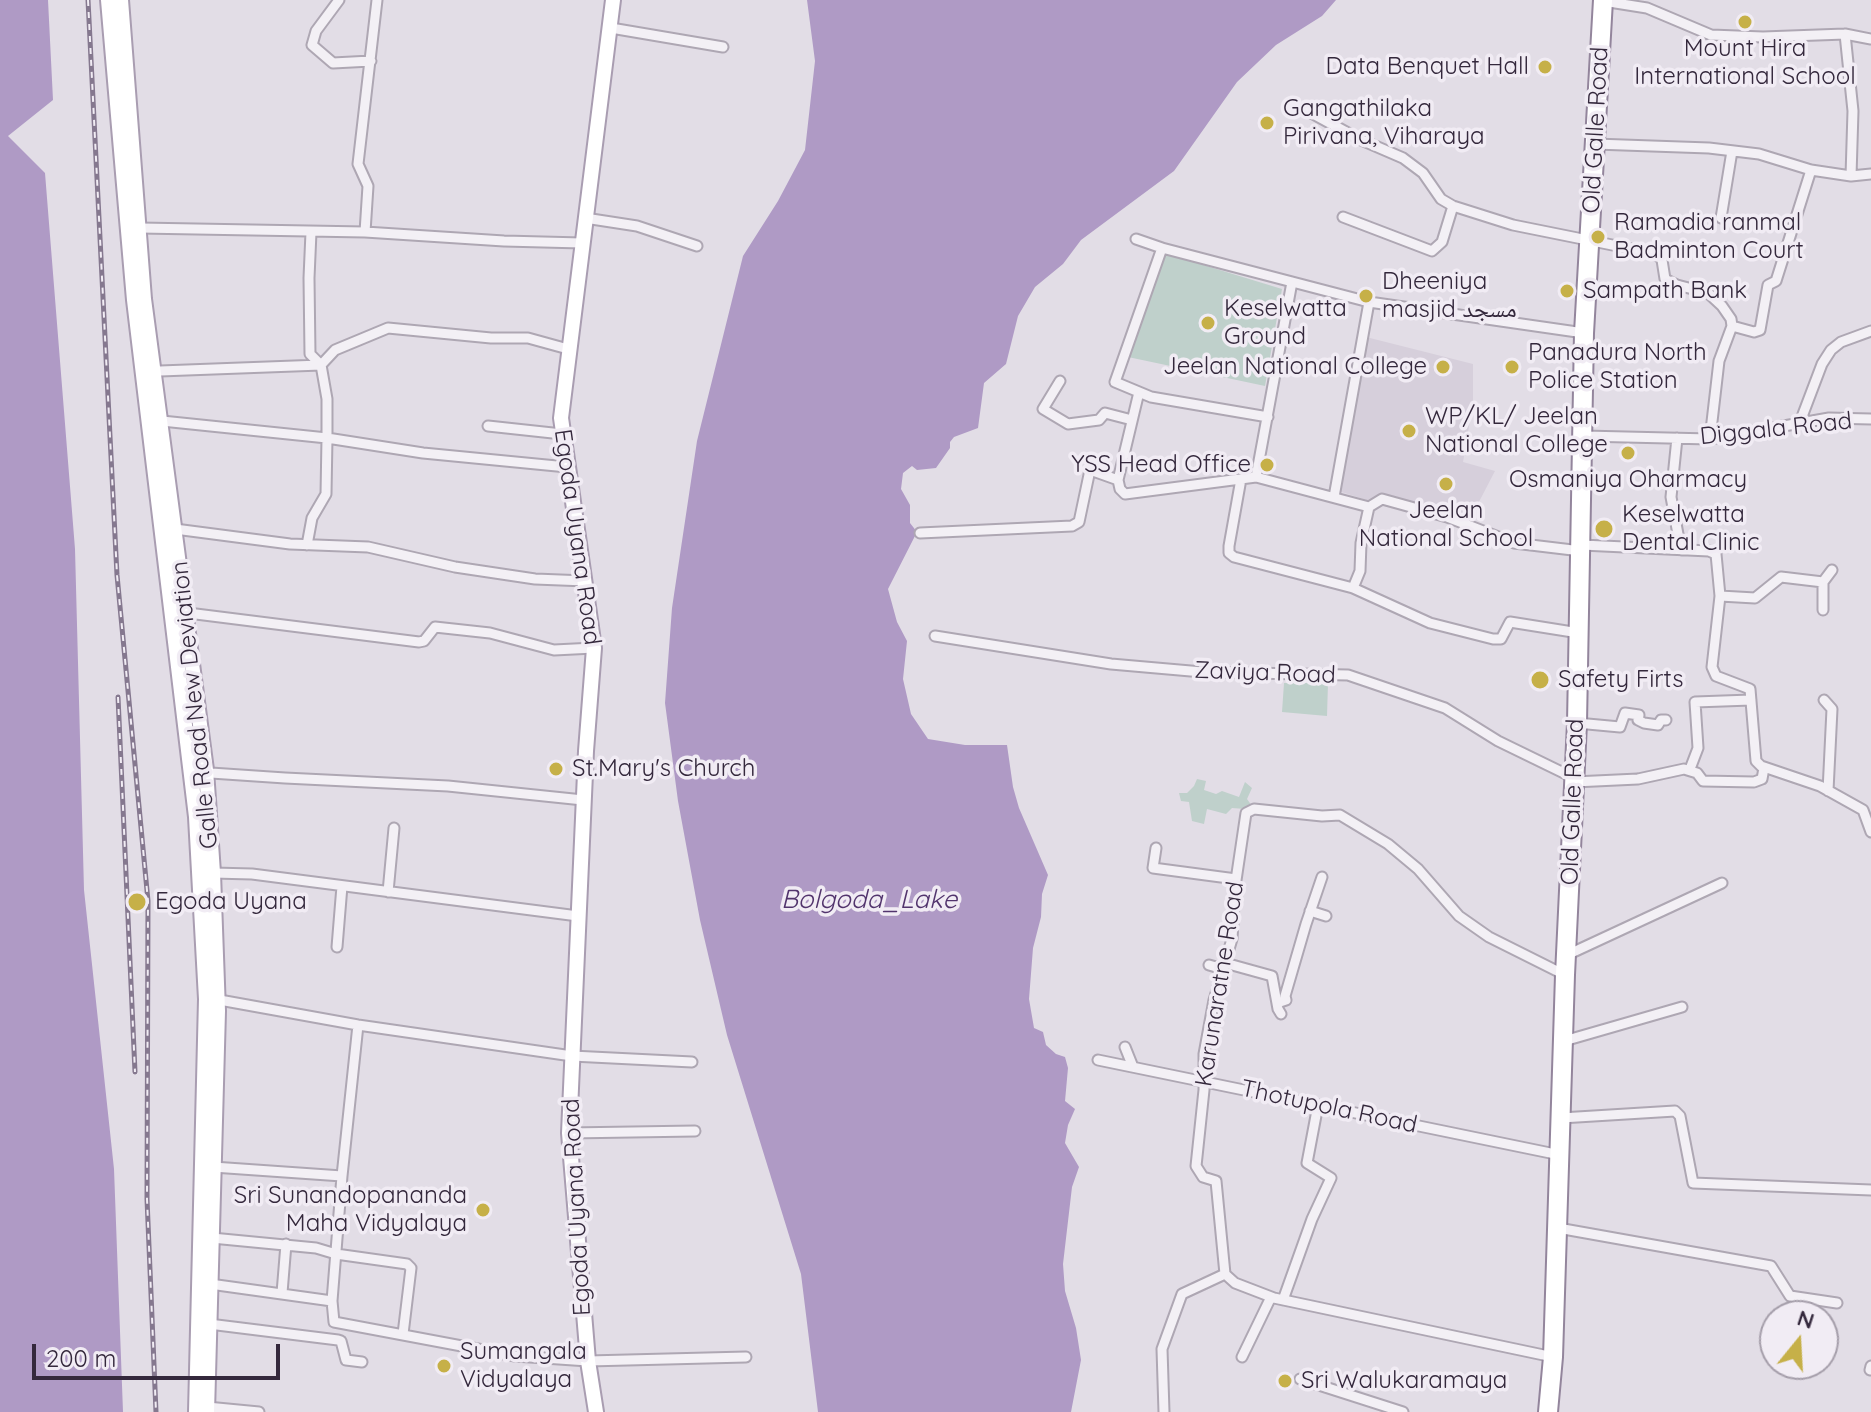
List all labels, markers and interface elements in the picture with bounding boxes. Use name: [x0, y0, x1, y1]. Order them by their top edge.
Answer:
marker: Mount Hira International School: [1736, 13, 1754, 31]
place label: Mount Hira International School: [1634, 35, 1856, 91]
street label: Old Galle Road: [1577, 46, 1615, 214]
place label: Data Benquet Hall: [1326, 53, 1529, 81]
marker: Data Benquet Hall: [1536, 58, 1554, 76]
place label: Gangathilaka Pirivana, Viharaya: [1283, 95, 1485, 151]
marker: Gangathilaka Pirivana, Viharaya: [1258, 114, 1276, 132]
place label: Ramadia ranmal Badminton Court: [1614, 209, 1804, 265]
marker: Ramadia ranmal Badminton Court: [1589, 228, 1607, 246]
place label: Dheeniya masjid مسجد: [1382, 268, 1517, 324]
place label: Sampath Bank: [1583, 277, 1747, 305]
marker: Sampath Bank: [1558, 282, 1576, 300]
marker: Dheeniya masjid مسجد: [1357, 287, 1375, 305]
place label: Keselwatta Ground: [1224, 295, 1347, 351]
marker: Keselwatta Ground: [1199, 314, 1217, 332]
place label: Panadura North Police Station: [1528, 339, 1707, 395]
place label: Jeelan National College: [1163, 353, 1427, 381]
marker: Jeelan National College: [1434, 358, 1452, 376]
marker: Panadura North Police Station: [1503, 358, 1521, 376]
place label: WP/KL/ Jeelan National College: [1425, 403, 1608, 459]
street label: Diggala Road: [1698, 407, 1854, 451]
marker: WP/KL/ Jeelan National College: [1400, 422, 1418, 440]
street label: Egoda Uyana Road: [548, 427, 606, 647]
marker: Osmaniya Oharmacy: [1619, 444, 1637, 462]
place label: YSS Head Office: [1071, 451, 1251, 479]
marker: YSS Head Office: [1258, 456, 1276, 474]
place label: Osmaniya Oharmacy: [1509, 466, 1747, 494]
marker: Jeelan National School: [1437, 475, 1455, 493]
place label: Jeelan National School: [1359, 497, 1533, 553]
place label: Keselwatta Dental Clinic: [1622, 501, 1759, 557]
marker: Keselwatta Dental Clinic: [1593, 518, 1615, 540]
street label: Galle Road New Deviation: [166, 560, 224, 850]
street label: Zaviya Road: [1194, 656, 1336, 690]
place label: Safety Firts: [1558, 666, 1683, 694]
marker: Safety Firts: [1529, 669, 1551, 691]
street label: Old Galle Road: [1556, 718, 1590, 886]
place label: St.Mary's Church: [572, 755, 755, 783]
marker: St.Mary's Church: [547, 760, 565, 778]
street label: Karunaratne Road: [1190, 879, 1250, 1089]
water label: Bolgoda_Lake: [781, 884, 957, 916]
place label: Egoda Uyana: [155, 888, 307, 916]
marker: Egoda Uyana: [126, 891, 148, 913]
street label: Thotupola Road: [1238, 1074, 1420, 1140]
street label: Egoda Uyana Road: [557, 1097, 597, 1317]
place label: Sri Sunandopananda Maha Vidyalaya: [234, 1182, 467, 1238]
marker: Sri Sunandopananda Maha Vidyalaya: [474, 1201, 492, 1219]
north arrow: [1759, 1300, 1839, 1380]
text: N: [1794, 1303, 1818, 1335]
scale bar: [36, 1328, 284, 1378]
place label: Sumangala Vidyalaya: [460, 1338, 587, 1394]
text: 200 m: [46, 1343, 116, 1373]
marker: Sumangala Vidyalaya: [435, 1357, 453, 1375]
place label: Sri Walukaramaya: [1301, 1367, 1507, 1395]
marker: Sri Walukaramaya: [1276, 1372, 1294, 1390]

